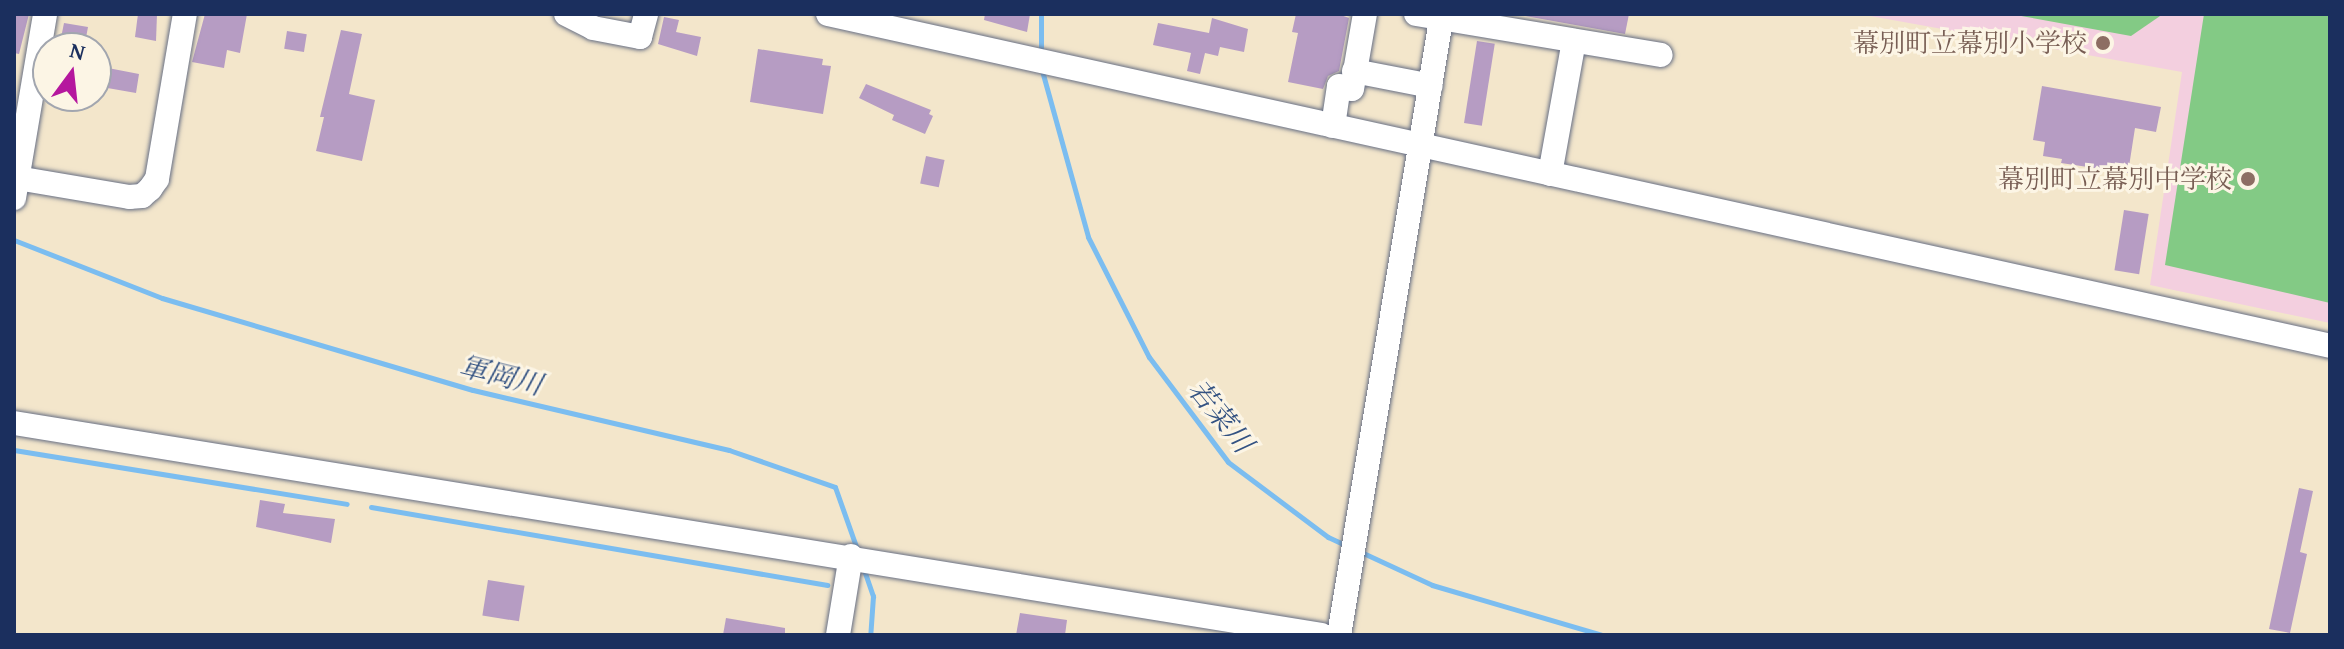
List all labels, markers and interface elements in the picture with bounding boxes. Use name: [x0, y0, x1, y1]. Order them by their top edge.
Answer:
place label: 幕別町立幕別小学校: [1853, 27, 2087, 59]
north arrow: [32, 32, 112, 112]
text: N: [66, 33, 89, 68]
marker: 幕別町立幕別小学校: [2094, 34, 2112, 52]
place label: 幕別町立幕別中学校: [1998, 163, 2232, 195]
marker: 幕別町立幕別中学校: [2239, 170, 2257, 188]
water label: 軍岡川: [456, 349, 546, 401]
water label: 若菜川: [1182, 373, 1260, 459]

